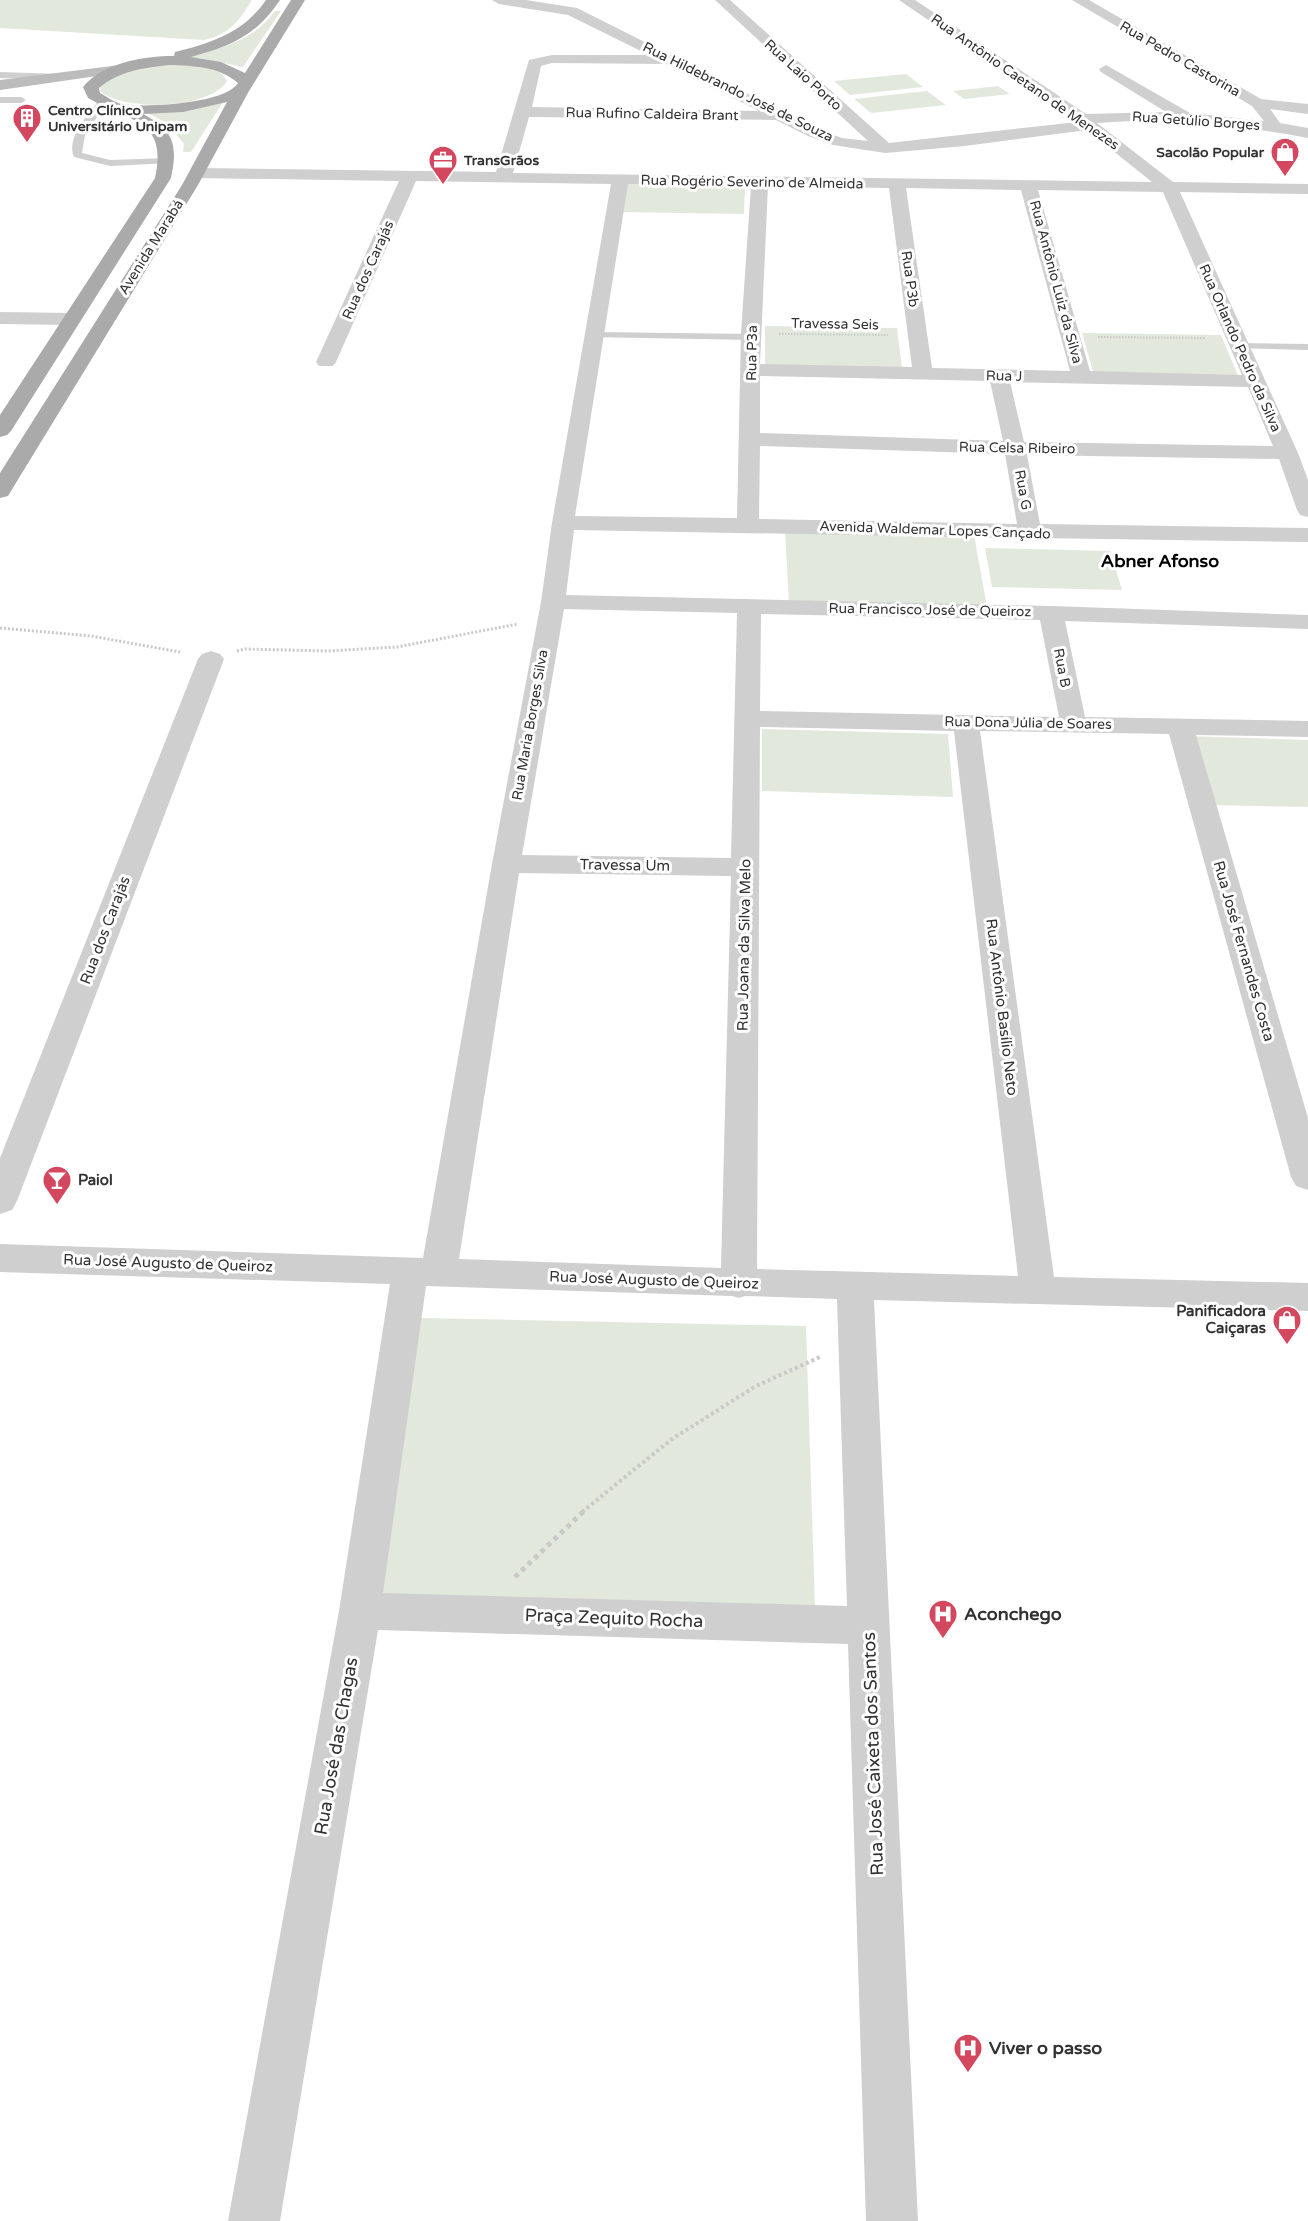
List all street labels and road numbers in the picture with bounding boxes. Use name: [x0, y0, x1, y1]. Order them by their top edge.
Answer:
street label: Rua Antônio Caetano de Menezes: [928, 10, 1123, 154]
street label: Rua Pedro Castorina: [1117, 18, 1243, 100]
street label: Rua Laio Porto: [761, 36, 845, 114]
street label: Rua Hildebrando José de Souza: [640, 38, 836, 146]
street label: Rua Rufino Caldeira Brant: [565, 104, 739, 124]
street label: Rua Getúlio Borges: [1131, 108, 1261, 134]
street label: Rua Rogério Severino de Almeida: [641, 172, 863, 192]
street label: Avenida Marabá: [115, 196, 187, 298]
street label: Rua Antônio Luiz da Silva: [1026, 198, 1086, 366]
street label: Rua dos Carajás: [339, 218, 398, 322]
street label: Rua P3b: [898, 250, 922, 309]
street label: Rua Orlando Pedro da Silva: [1195, 262, 1285, 434]
street label: Travessa Seis: [791, 315, 879, 333]
street label: Rua P3a: [743, 325, 761, 381]
street label: Rua J: [986, 367, 1022, 385]
street label: Rua Celsa Ribeiro: [959, 438, 1075, 458]
street label: Rua G: [1011, 469, 1035, 511]
street label: Avenida Waldemar Lopes Cançado: [819, 517, 1051, 543]
street label: Rua Francisco José de Queiroz: [829, 600, 1031, 620]
street label: Rua B: [1050, 647, 1074, 689]
street label: Rua Maria Borges Silva: [508, 648, 552, 802]
street label: Rua Dona Júlia de Soares: [944, 713, 1112, 733]
street label: Travessa Um: [580, 855, 670, 875]
street label: Rua Joana da Silva Melo: [733, 859, 755, 1031]
street label: Rua José Fernandes Costa: [1210, 859, 1278, 1043]
street label: Rua dos Carajás: [76, 873, 134, 987]
street label: Rua Antônio Basílio Neto: [982, 917, 1022, 1097]
street label: Rua José Augusto de Queiroz: [63, 1250, 273, 1276]
street label: Rua José Augusto de Queiroz: [549, 1267, 759, 1293]
street label: Praça Zequito Rocha: [524, 1604, 704, 1632]
street label: Rua José Caixeta dos Santos: [858, 1632, 888, 1876]
street label: Rua José das Chagas: [310, 1655, 362, 1837]

